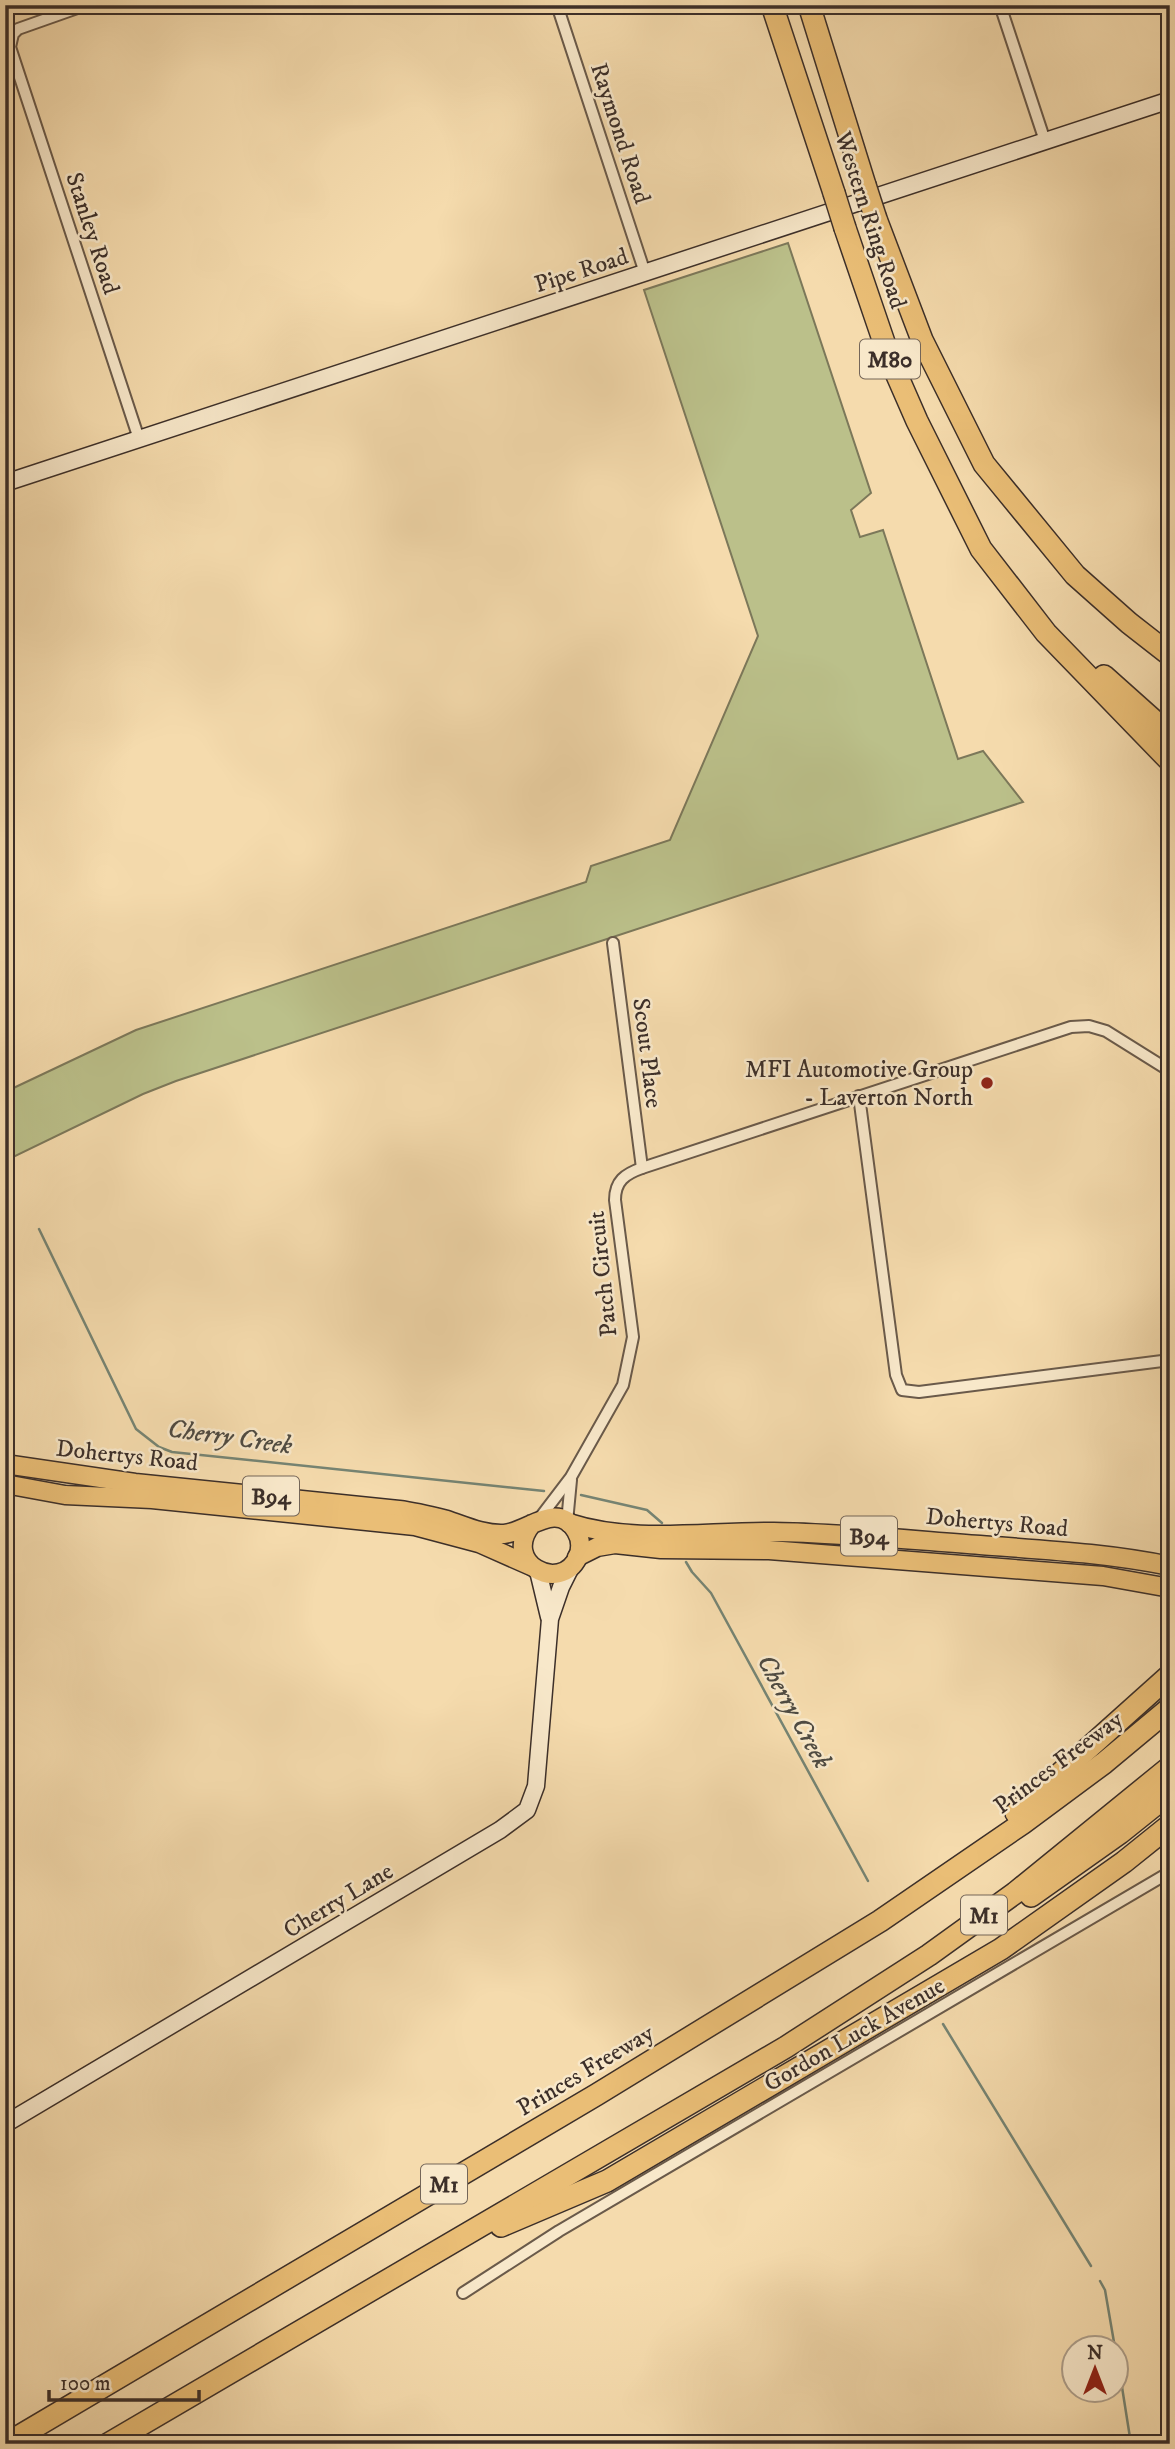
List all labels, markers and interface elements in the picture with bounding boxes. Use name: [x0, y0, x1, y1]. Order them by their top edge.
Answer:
street label: Raymond Road: [583, 59, 657, 208]
street label: Western Ring Road: [827, 127, 913, 313]
street label: Stanley Road: [58, 169, 126, 298]
street label: Pipe Road: [531, 242, 632, 300]
road number: M80: [860, 340, 920, 378]
street label: Scout Place: [625, 996, 669, 1110]
place label: MFI Automotive Group - Laverton North: [745, 1055, 973, 1113]
marker: MFI Automotive Group - Laverton North: [979, 1075, 995, 1091]
street label: Patch Circuit: [581, 1209, 625, 1338]
water label: Cherry Creek: [165, 1412, 295, 1463]
street label: Dohertys Road: [54, 1434, 199, 1478]
road number: B94: [243, 1476, 299, 1516]
street label: Dohertys Road: [924, 1502, 1069, 1544]
road number: B94: [841, 1516, 897, 1555]
water label: Cherry Creek: [749, 1649, 839, 1775]
street label: Princes Freeway: [988, 1704, 1130, 1821]
street label: Cherry Lane: [278, 1856, 399, 1945]
road number: M1: [961, 1896, 1007, 1934]
street label: Gordon Luck Avenue: [759, 1971, 950, 2099]
street label: Princes Freeway: [512, 2018, 660, 2123]
road number: M1: [421, 2164, 467, 2204]
north arrow: [1060, 2334, 1130, 2404]
text: N: [1087, 2342, 1103, 2365]
scale bar: [49, 2358, 200, 2402]
text: 100 m: [60, 2371, 111, 2397]

